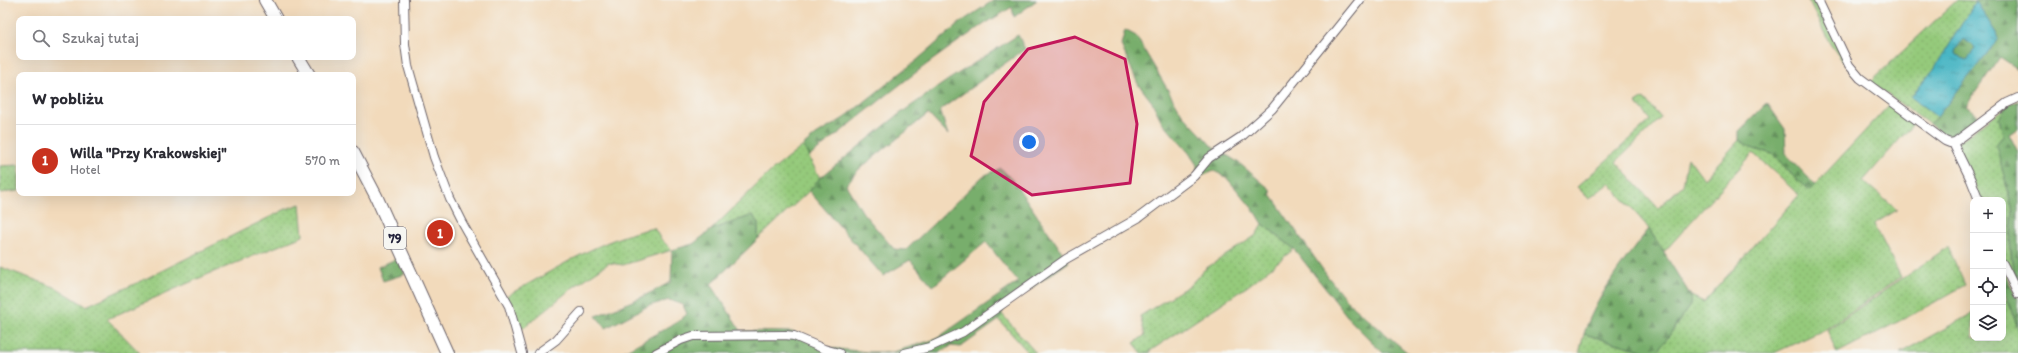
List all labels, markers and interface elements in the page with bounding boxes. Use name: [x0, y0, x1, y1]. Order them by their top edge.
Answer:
search box: [16, 16, 356, 60]
icon: search: [30, 27, 52, 49]
text: Szukaj tutaj: [62, 29, 139, 47]
text: W pobliżu: [32, 88, 103, 108]
your location: [1019, 132, 1039, 152]
text: Willa "Przy Krakowskiej": [70, 144, 227, 162]
text: 1: [42, 153, 48, 168]
text: 570 m: [305, 153, 340, 168]
text: Hotel: [70, 162, 100, 177]
map controls: [1970, 197, 2006, 341]
button: +: [1970, 197, 2006, 233]
pin: 1: [427, 218, 453, 248]
road number: 79: [384, 227, 406, 249]
button: −: [1970, 233, 2006, 269]
button: locate: [1970, 269, 2006, 305]
button: layers: [1970, 305, 2006, 341]

